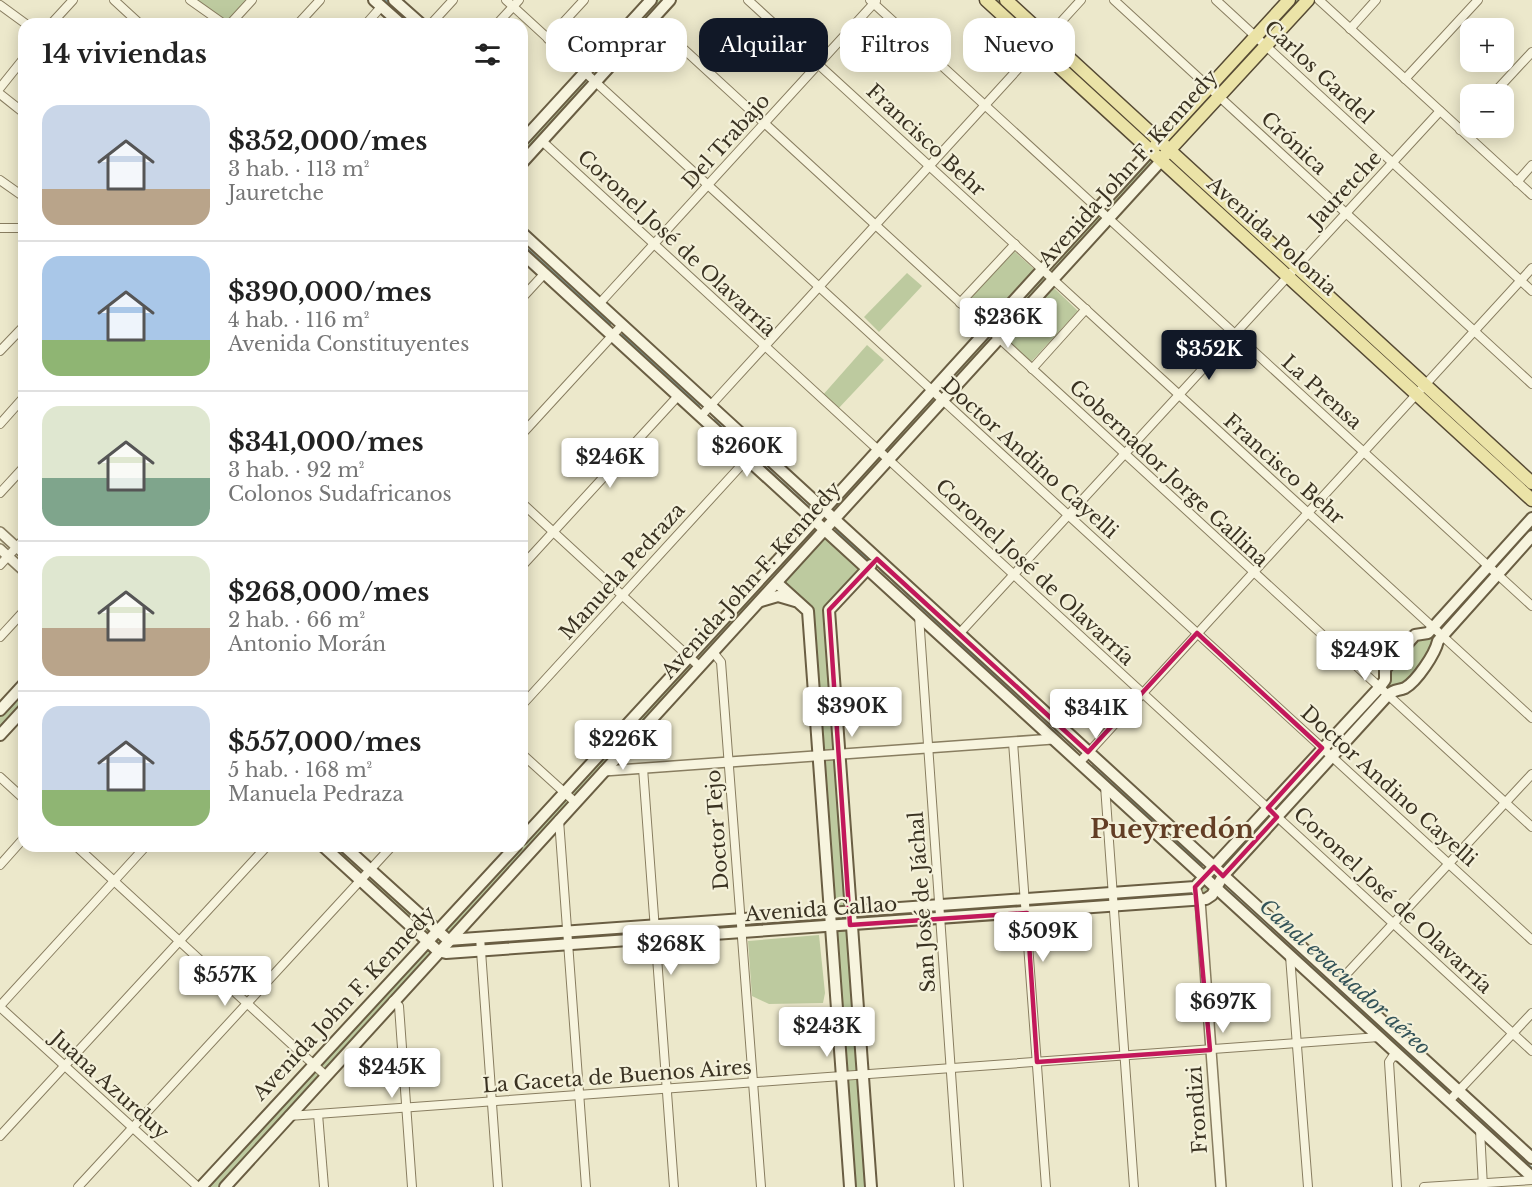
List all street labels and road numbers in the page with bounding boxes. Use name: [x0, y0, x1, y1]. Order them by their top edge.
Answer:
street label: Carlos Gardel: [1259, 15, 1379, 129]
street label: Avenida John F. Kennedy: [1033, 64, 1223, 272]
street label: Francisco Behr: [862, 79, 991, 202]
street label: Del Trabajo: [677, 89, 775, 193]
street label: Crónica: [1256, 107, 1332, 180]
street label: Coronel José de Olavarría: [573, 145, 782, 342]
street label: Jauretche: [1301, 146, 1387, 234]
street label: Avenida Polonia: [1202, 171, 1342, 301]
street label: La Prensa: [1277, 350, 1368, 435]
street label: Doctor Andino Cayelli: [937, 373, 1123, 544]
street label: Gobernador Jorge Gallina: [1065, 375, 1274, 572]
street label: Francisco Behr: [1219, 409, 1350, 530]
street label: Coronel José de Olavarría: [931, 474, 1140, 671]
street label: Avenida John F. Kennedy: [656, 476, 846, 684]
street label: Manuela Pedraza: [554, 497, 690, 644]
street label: Doctor Andino Cayelli: [1296, 701, 1482, 872]
street label: Doctor Tejo: [701, 769, 733, 891]
street label: Coronel José de Olavarría: [1289, 802, 1498, 999]
street label: San José de Jáchal: [904, 811, 940, 993]
street label: Avenida Callao: [743, 892, 898, 926]
street label: Avenida John F. Kennedy: [247, 901, 440, 1106]
street label: Juana Azurduy: [44, 1024, 174, 1144]
street label: La Gaceta de Buenos Aires: [482, 1055, 752, 1097]
street label: Frondizi: [1182, 1065, 1212, 1155]

